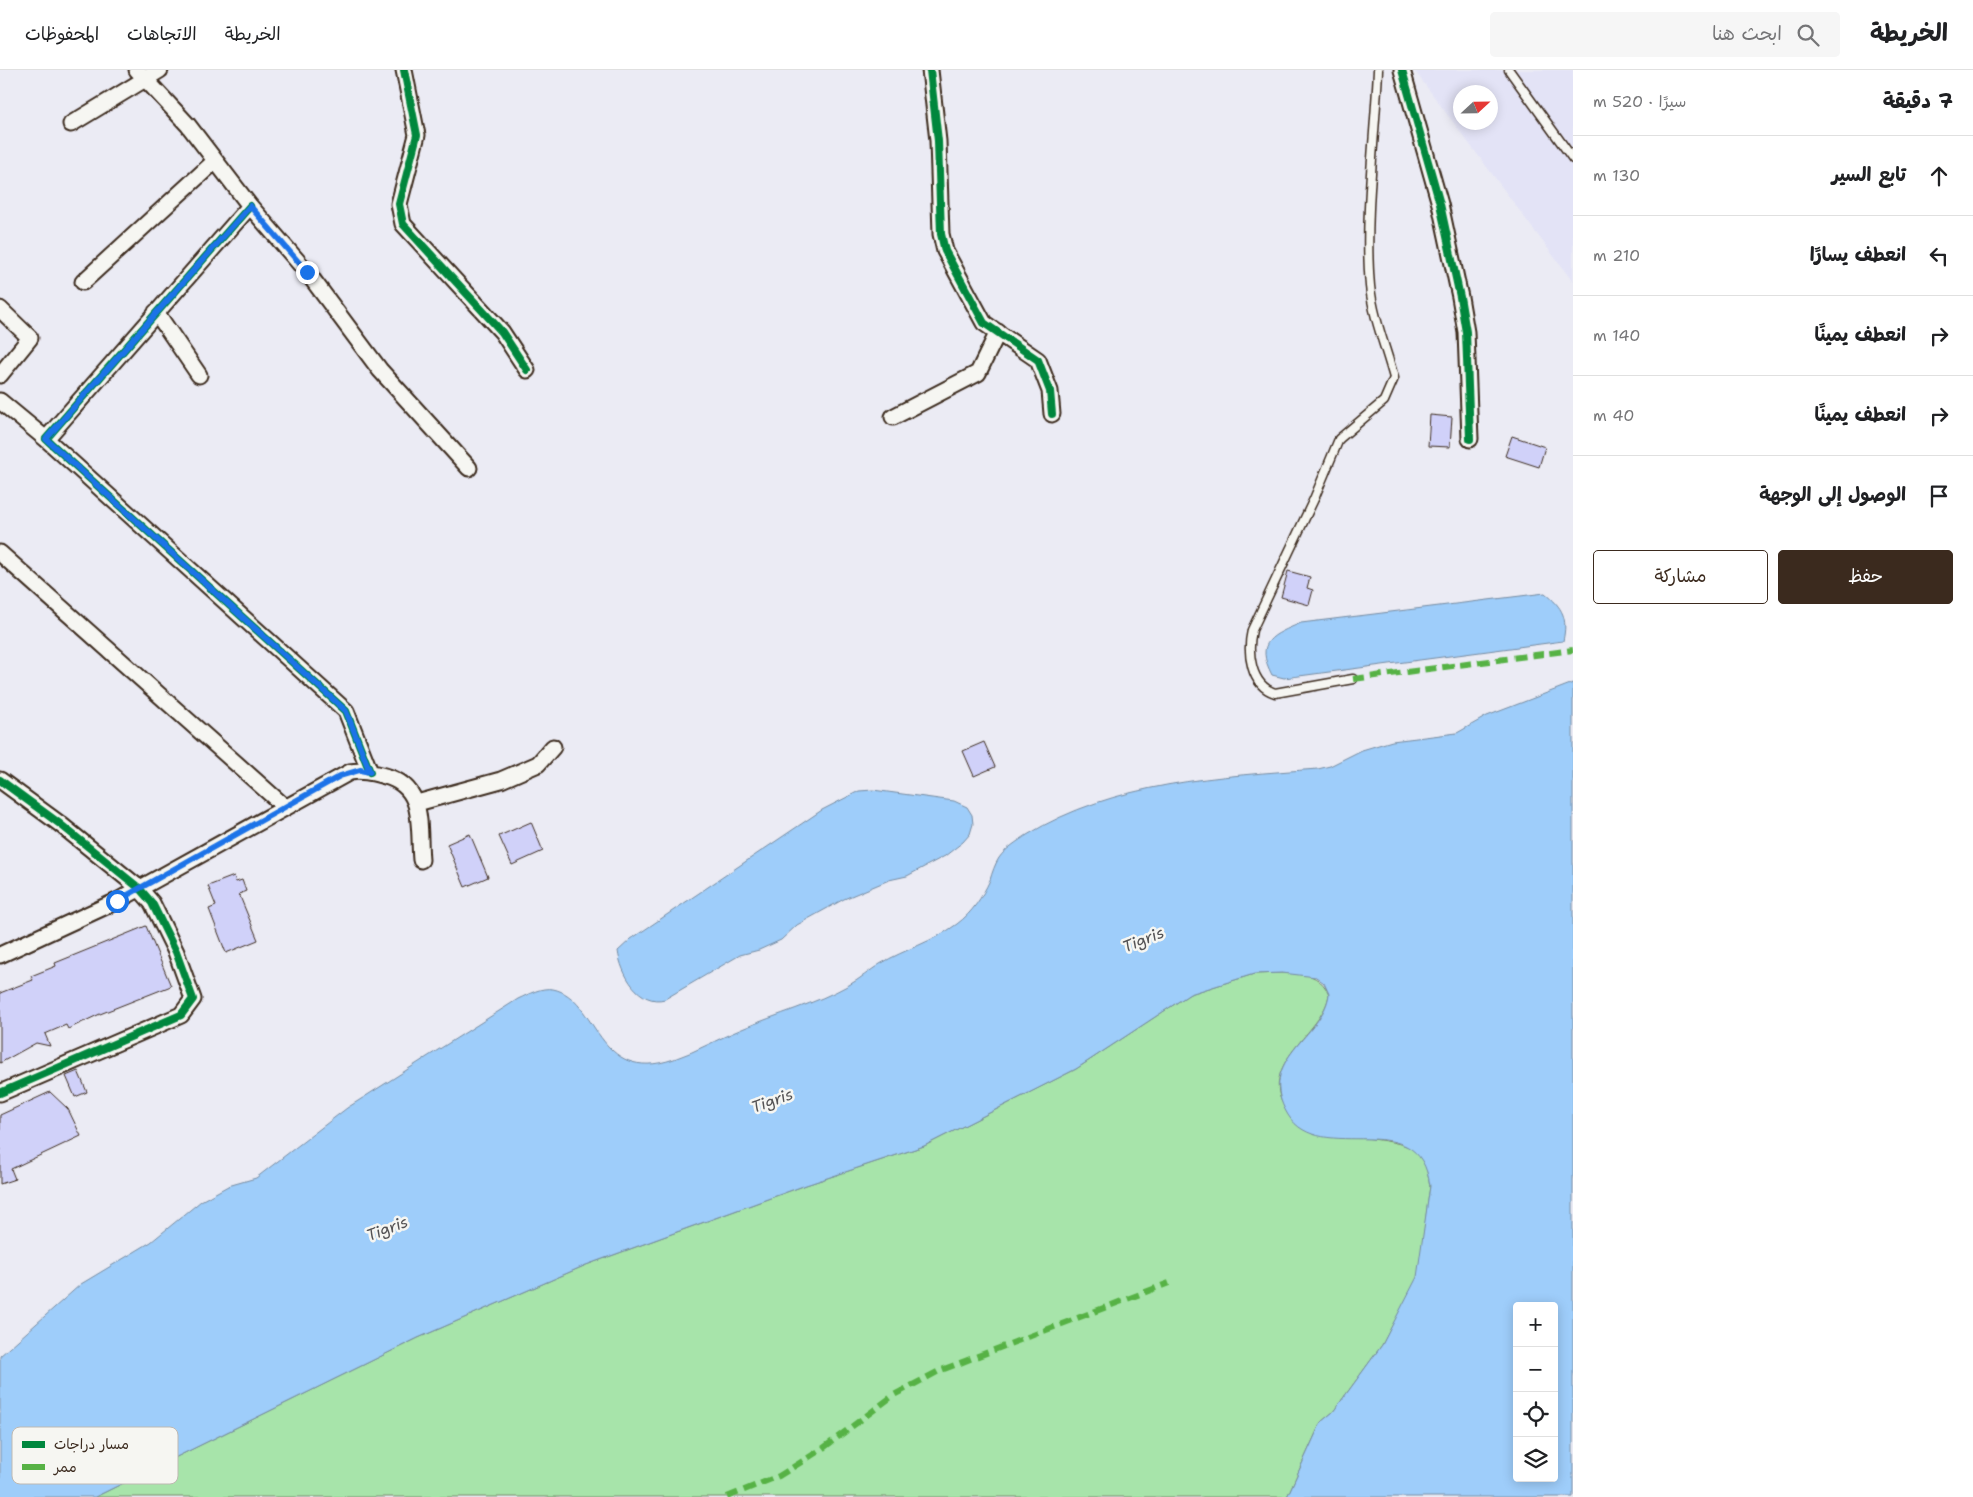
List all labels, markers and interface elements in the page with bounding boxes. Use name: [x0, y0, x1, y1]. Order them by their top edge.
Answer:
search box: [1490, 12, 1840, 57]
text: الخريطة: [1870, 17, 1948, 49]
text: ابحث هنا: [1712, 21, 1782, 46]
icon: search: [1794, 21, 1822, 49]
text: المحفوظات: [25, 22, 99, 46]
text: الاتجاهات: [127, 22, 197, 46]
text: الخريطة: [225, 22, 281, 46]
north arrow: [1453, 85, 1498, 130]
text: 7 دقيقة: [1883, 87, 1953, 115]
text: سيرًا · 520 m: [1593, 91, 1686, 112]
text: تابع السير: [1832, 162, 1906, 187]
icon: ahead: [1925, 162, 1953, 190]
text: 130 m: [1593, 165, 1640, 186]
text: انعطف يسارًا: [1810, 242, 1906, 267]
icon: left: [1925, 242, 1953, 270]
text: 210 m: [1593, 245, 1640, 266]
route end: [296, 261, 319, 284]
text: انعطف يمينًا: [1815, 322, 1906, 347]
icon: right: [1925, 322, 1953, 350]
text: 140 m: [1593, 325, 1641, 346]
text: انعطف يمينًا: [1815, 402, 1906, 427]
icon: right: [1925, 402, 1953, 430]
text: 40 m: [1593, 405, 1635, 426]
text: الوصول إلى الوجهة: [1759, 482, 1906, 507]
icon: arrive: [1925, 482, 1953, 510]
button: مشاركة: [1593, 550, 1768, 604]
button: حفظ: [1778, 550, 1953, 604]
route start: [106, 890, 129, 913]
water label: Tigris: [1119, 922, 1167, 957]
water label: Tigris: [748, 1083, 796, 1118]
water label: Tigris: [363, 1211, 411, 1246]
map controls: [1513, 1302, 1558, 1482]
button: +: [1513, 1302, 1558, 1347]
button: −: [1513, 1347, 1558, 1392]
button: locate: [1513, 1392, 1558, 1437]
legend: [12, 1427, 178, 1484]
text: مسار دراجات: [54, 1435, 129, 1453]
button: layers: [1513, 1437, 1558, 1482]
text: ممر: [53, 1458, 77, 1476]

